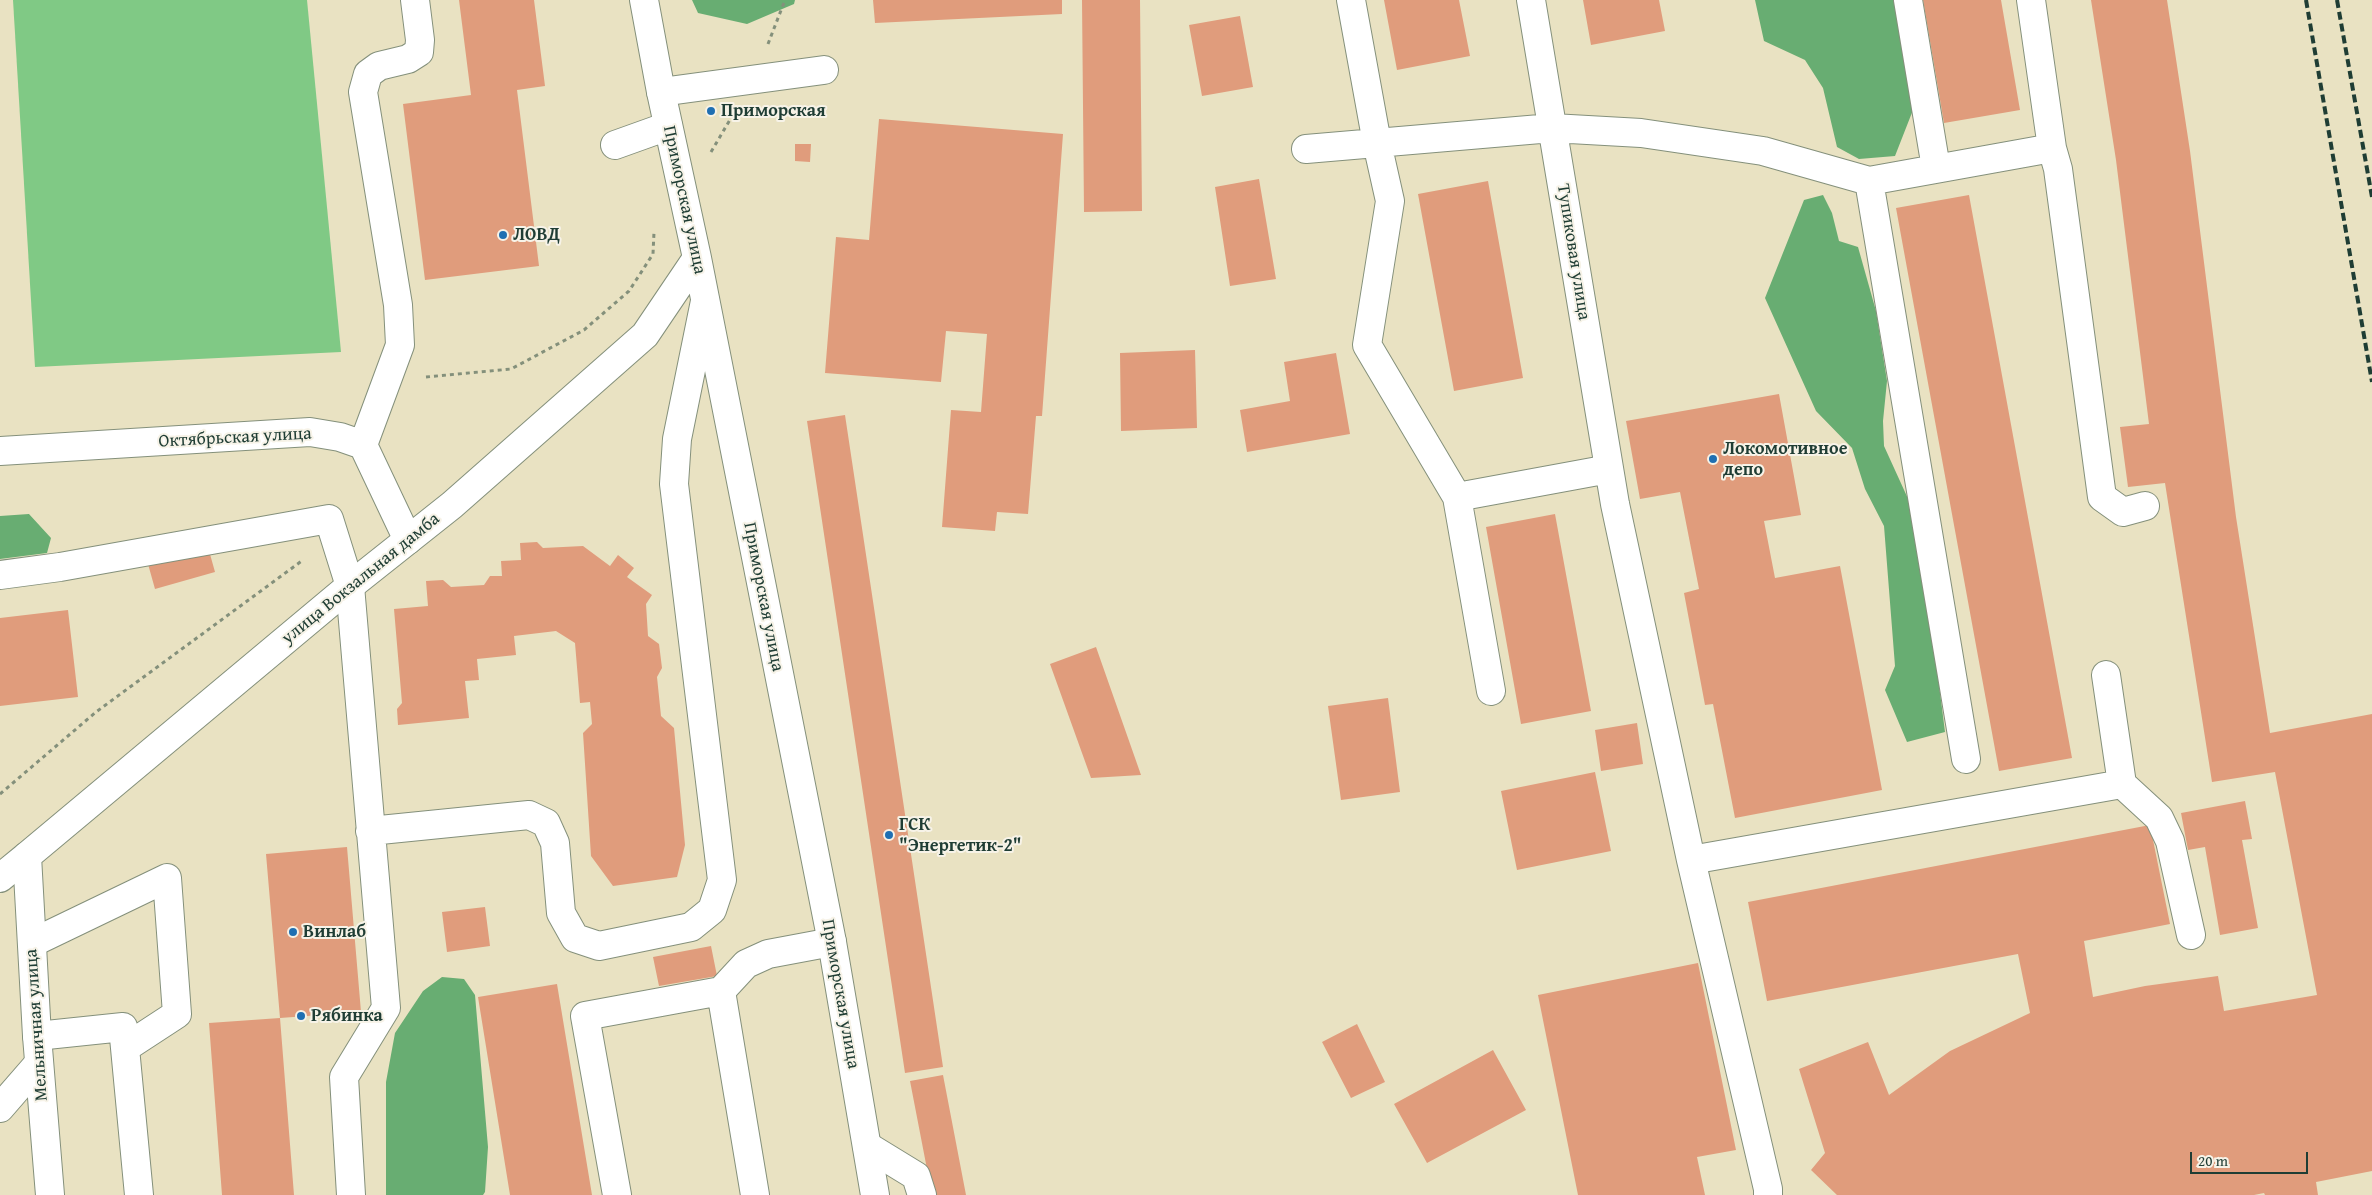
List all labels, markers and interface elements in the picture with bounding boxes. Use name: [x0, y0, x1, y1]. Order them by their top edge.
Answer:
place label: Приморская: [721, 100, 826, 122]
marker: Приморская: [705, 105, 717, 117]
street label: Приморская улица: [658, 124, 710, 276]
street label: Тупиковая улица: [1552, 182, 1594, 322]
place label: ЛОВД: [513, 224, 560, 246]
marker: ЛОВД: [497, 229, 509, 241]
street label: Октябрьская улица: [158, 423, 312, 453]
place label: Локомотивное депо: [1723, 438, 1848, 480]
marker: Локомотивное депо: [1707, 453, 1719, 465]
street label: улица Вокзальная дамба: [278, 509, 444, 649]
street label: Приморская улица: [738, 521, 788, 673]
place label: ГСК "Энергетик-2": [899, 814, 1021, 856]
marker: ГСК "Энергетик-2": [883, 829, 895, 841]
street label: Приморская улица: [816, 918, 864, 1070]
place label: Винлаб: [303, 921, 366, 943]
marker: Винлаб: [287, 926, 299, 938]
street label: Мельничная улица: [21, 948, 53, 1102]
place label: Рябинка: [311, 1005, 383, 1027]
marker: Рябинка: [295, 1010, 307, 1022]
scale bar: [2192, 1142, 2310, 1174]
text: 20 m: [2198, 1150, 2228, 1171]

